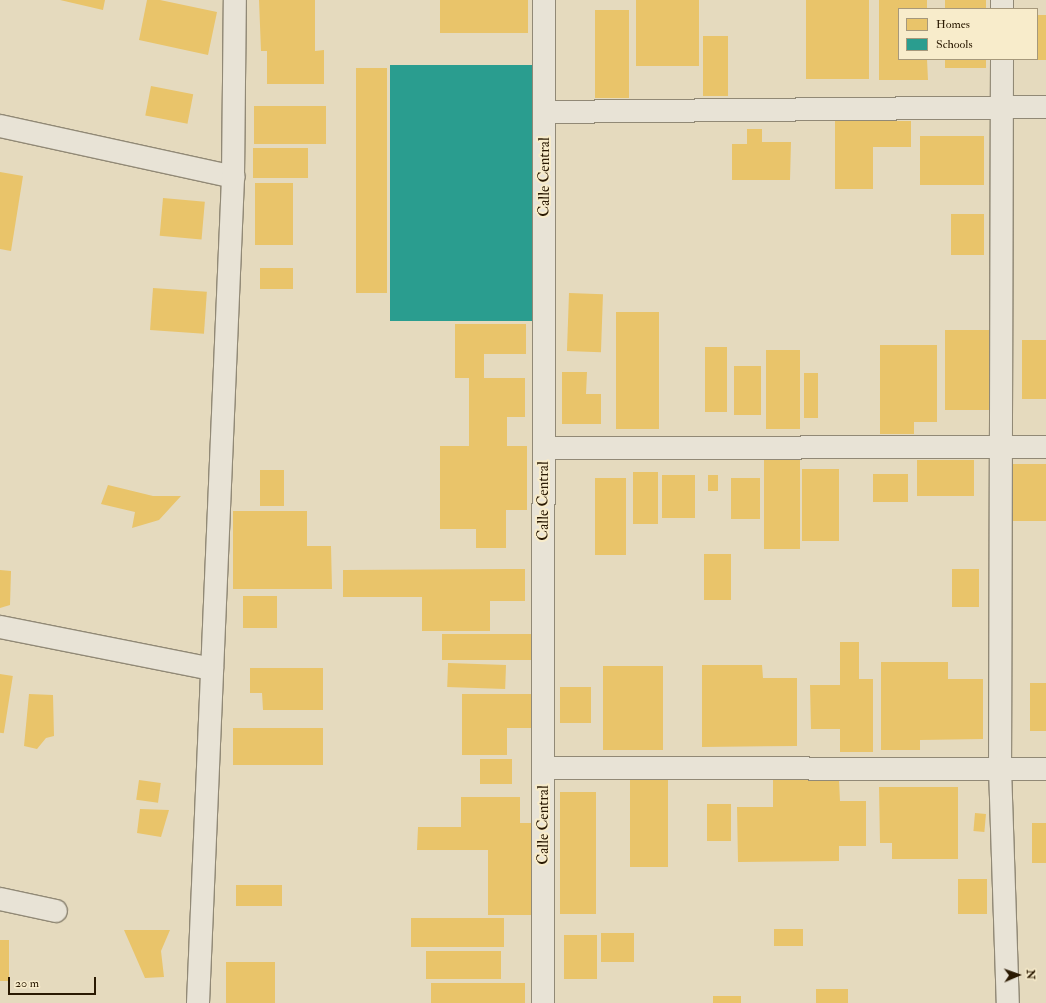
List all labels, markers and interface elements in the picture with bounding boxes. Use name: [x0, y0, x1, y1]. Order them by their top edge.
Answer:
legend: [898, 8, 1038, 60]
text: Homes: [936, 17, 970, 32]
text: Schools: [936, 37, 973, 52]
street label: Calle Central: [536, 137, 554, 217]
street label: Calle Central: [535, 461, 553, 541]
street label: Calle Central: [535, 785, 553, 865]
north arrow: [998, 955, 1038, 995]
scale bar: [10, 969, 98, 995]
text: N: [1024, 969, 1037, 980]
text: 20 m: [15, 976, 39, 991]

